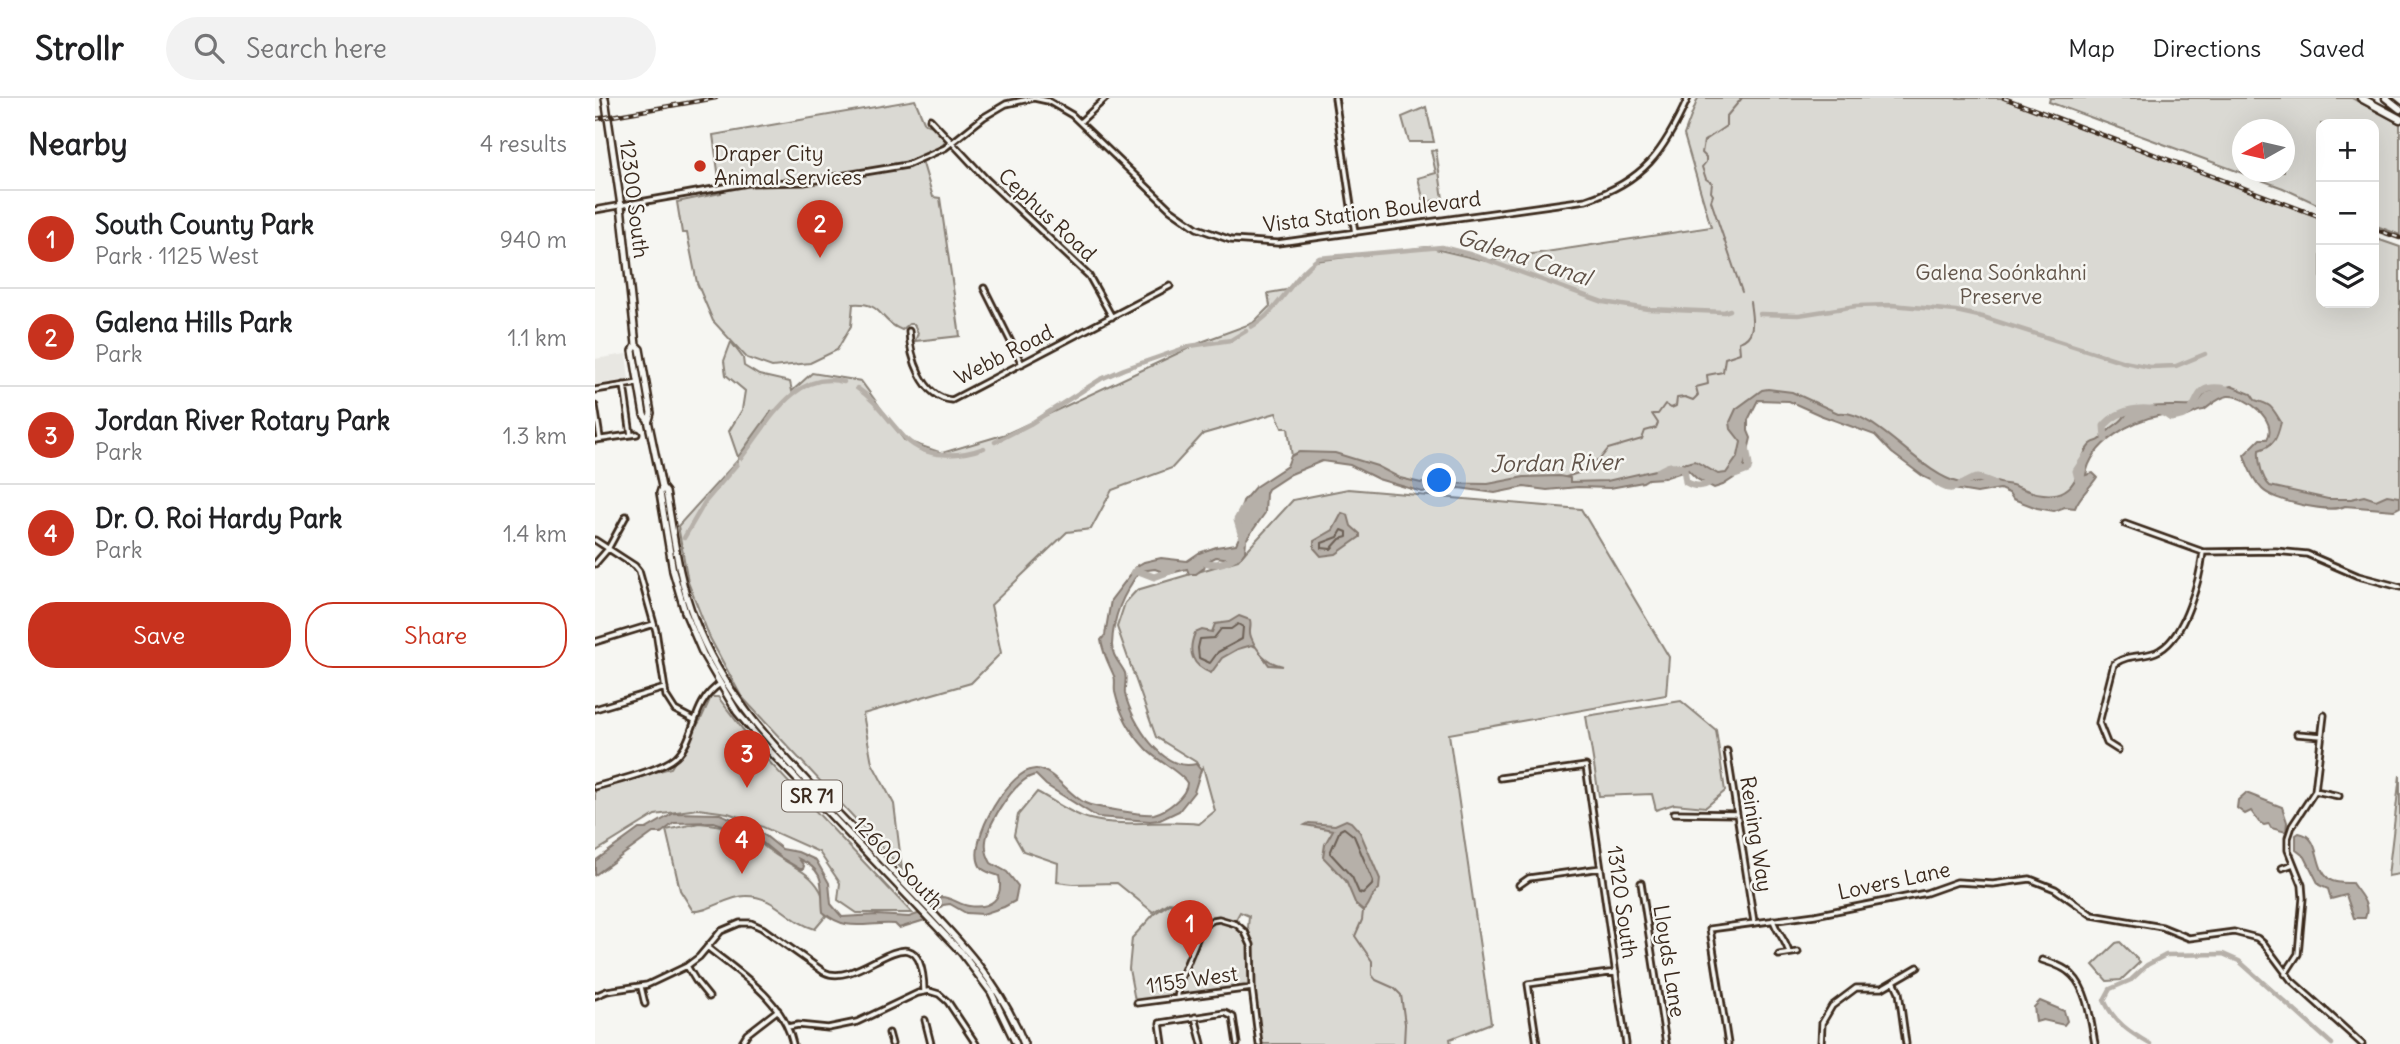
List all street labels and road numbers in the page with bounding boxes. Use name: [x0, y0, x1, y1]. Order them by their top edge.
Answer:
street label: 12300 South: [614, 138, 655, 260]
street label: Cephus Road: [993, 162, 1102, 267]
street label: Vista Station Boulevard: [1262, 185, 1482, 238]
street label: Webb Road: [950, 318, 1058, 391]
street label: Reining Way: [1734, 774, 1779, 894]
road number: SR 71: [782, 780, 842, 811]
street label: 12600 South: [847, 810, 950, 915]
street label: 13120 South: [1601, 844, 1644, 960]
street label: Lovers Lane: [1835, 855, 1953, 906]
street label: Lloyds Lane: [1647, 903, 1692, 1019]
street label: 1155 West: [1144, 960, 1239, 999]

